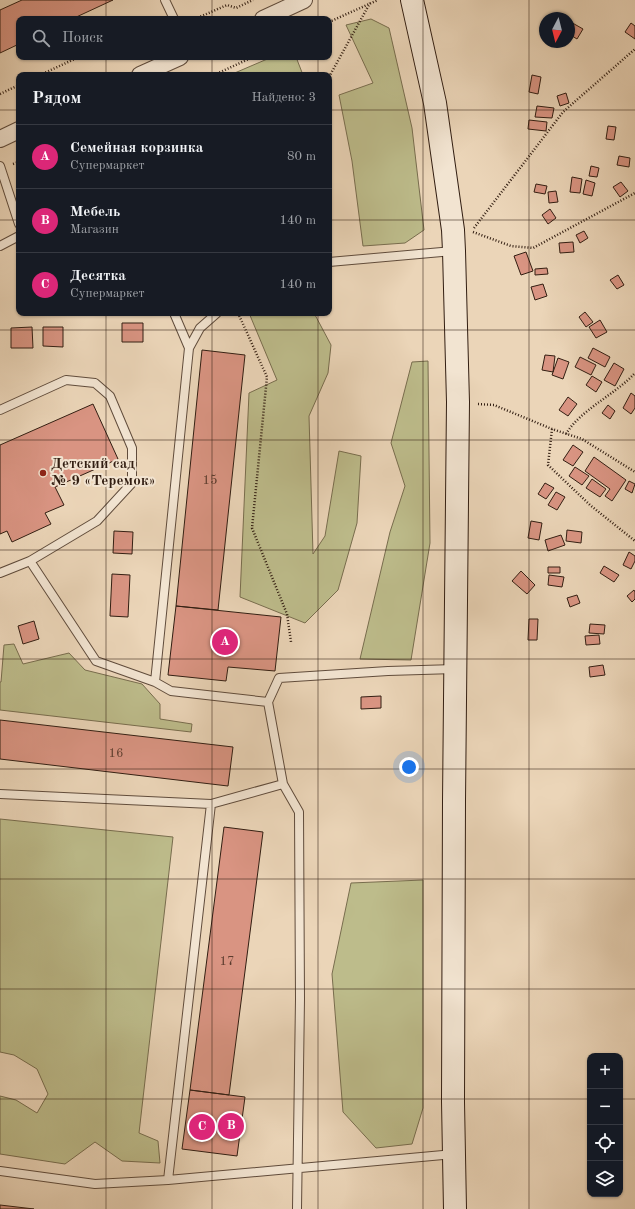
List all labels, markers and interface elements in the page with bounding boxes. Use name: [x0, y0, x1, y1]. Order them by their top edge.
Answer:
north arrow: [539, 12, 575, 48]
search box: [16, 16, 332, 60]
icon: search: [30, 27, 52, 49]
text: Поиск: [62, 31, 103, 46]
text: Рядом: [32, 90, 81, 107]
text: Найдено: 3: [252, 91, 316, 104]
text: Семейная корзинка: [70, 141, 203, 156]
text: A: [40, 150, 50, 163]
text: 80 m: [287, 150, 316, 163]
text: Супермаркет: [70, 159, 145, 172]
text: Мебель: [70, 205, 120, 220]
text: B: [40, 214, 50, 227]
text: 140 m: [279, 214, 316, 227]
text: Магазин: [70, 223, 119, 236]
text: Десятка: [70, 269, 126, 284]
text: C: [41, 278, 49, 291]
text: 140 m: [279, 278, 316, 291]
text: Супермаркет: [70, 287, 145, 300]
place label: Детский сад № 9 «Теремок»: [51, 457, 156, 489]
marker: Детский сад № 9 «Теремок»: [38, 468, 48, 478]
house number: 15: [202, 474, 218, 487]
pin: A: [212, 627, 238, 657]
house number: 16: [108, 747, 124, 760]
your location: [399, 757, 419, 777]
house number: 17: [219, 955, 235, 968]
map controls: [587, 1053, 623, 1197]
button: +: [587, 1053, 623, 1089]
button: −: [587, 1089, 623, 1125]
pin: B: [218, 1111, 244, 1141]
pin: C: [189, 1112, 215, 1142]
button: locate: [587, 1125, 623, 1161]
button: layers: [587, 1161, 623, 1197]

